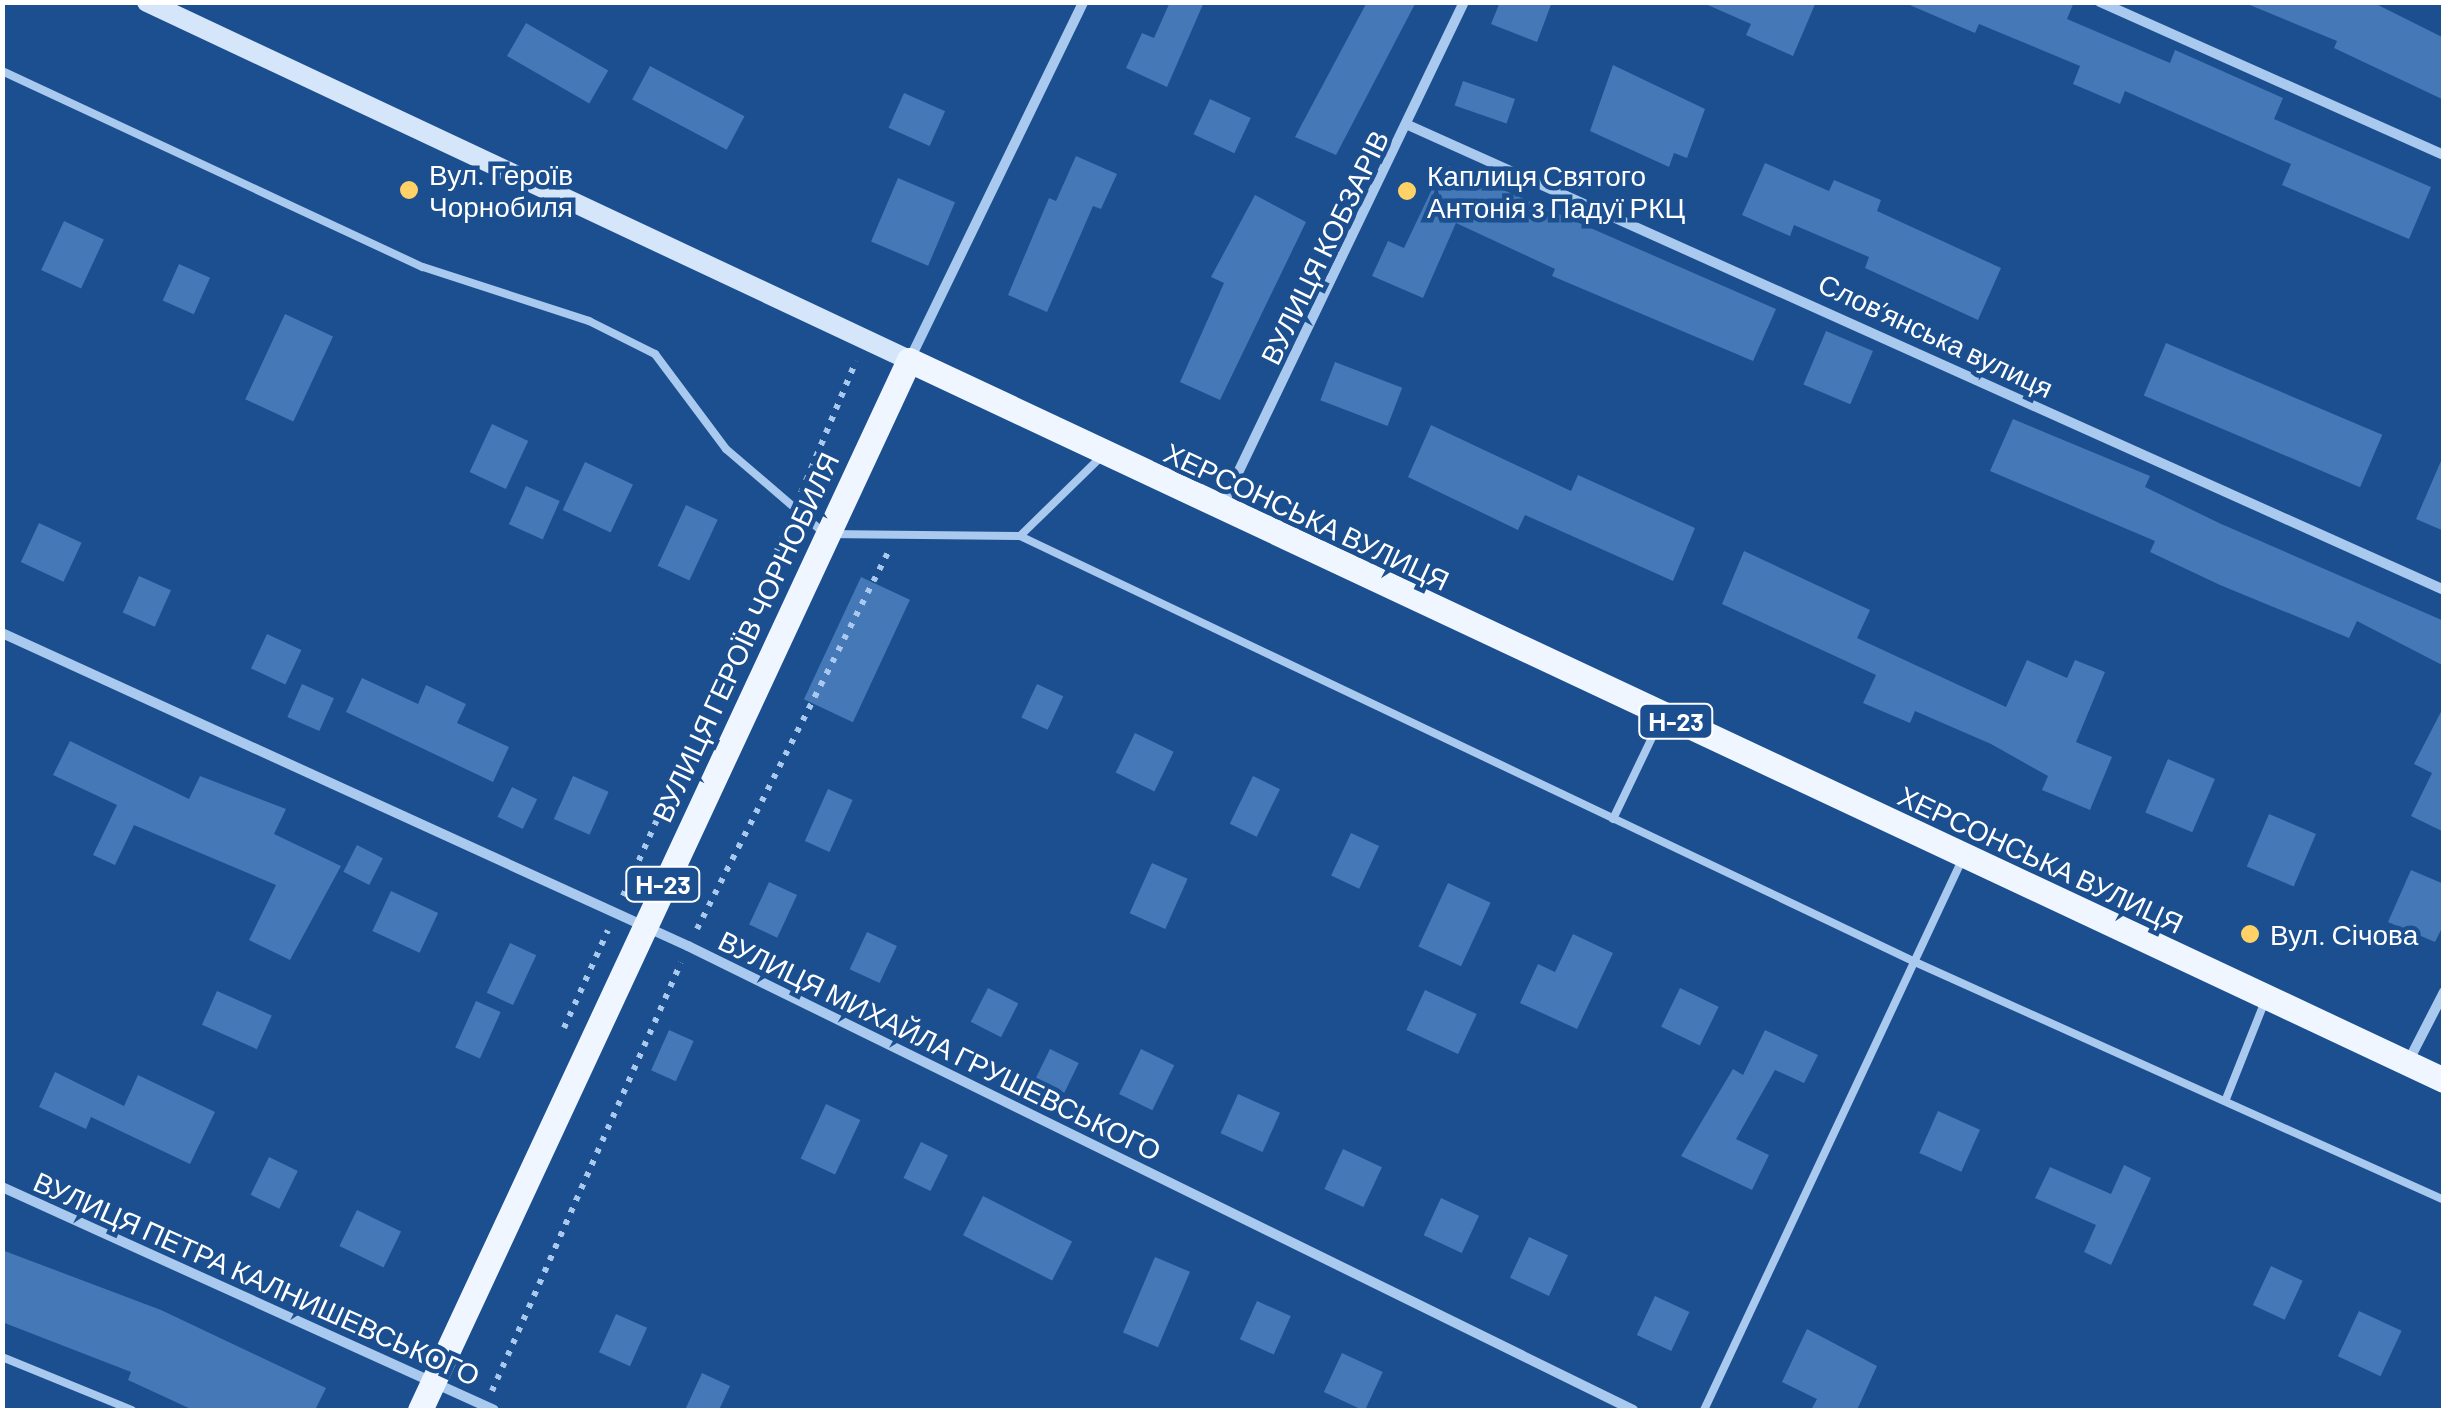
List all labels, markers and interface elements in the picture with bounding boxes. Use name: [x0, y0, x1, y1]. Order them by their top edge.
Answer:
street label: ВУЛИЦЯ КОБЗАРІВ: [1253, 125, 1395, 369]
place label: Вул. Героїв Чорнобиля: [429, 157, 573, 223]
place label: Каплиця Святого Антонія з Падуї РКЦ: [1427, 158, 1685, 224]
marker: Вул. Героїв Чорнобиля: [398, 179, 420, 201]
marker: Каплиця Святого Антонія з Падуї РКЦ: [1396, 180, 1418, 202]
street label: Словʼянська вулиця: [1813, 266, 2059, 404]
street label: ХЕРСОНСЬКА ВУЛИЦЯ: [1159, 435, 1455, 597]
street label: ВУЛИЦЯ ГЕРОЇВ ЧОРНОБИЛЯ: [644, 447, 846, 827]
road number: Н-23: [1636, 701, 1716, 741]
street label: ХЕРСОНСЬКА ВУЛИЦЯ: [1893, 778, 2189, 940]
road number: Н-23: [623, 864, 703, 904]
place label: Вул. Січова: [2270, 917, 2418, 951]
street label: ВУЛИЦЯ МИХАЙЛА ГРУШЕВСЬКОГО: [713, 923, 1167, 1167]
marker: Вул. Січова: [2239, 923, 2261, 945]
street label: ВУЛИЦЯ ПЕТРА КАЛНИШЕВСЬКОГО: [29, 1164, 485, 1392]

